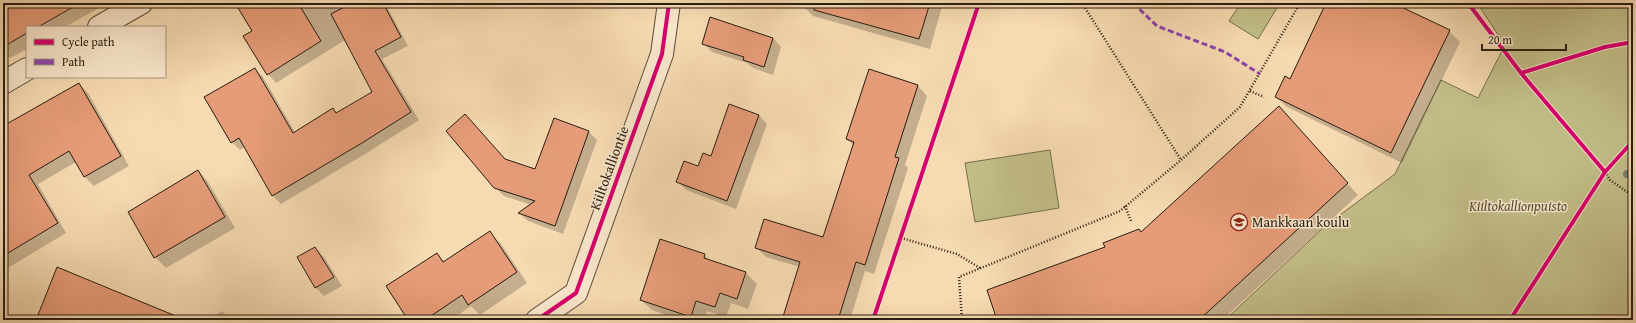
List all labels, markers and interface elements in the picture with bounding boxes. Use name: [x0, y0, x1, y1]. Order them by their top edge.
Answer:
legend: [26, 26, 166, 78]
scale bar: [1482, 26, 1566, 52]
text: 20 m: [1488, 31, 1512, 48]
text: Cycle path: [62, 33, 115, 50]
text: Path: [62, 53, 85, 70]
street label: Kiiltokalliontie: [585, 123, 634, 213]
park label: Kiiltokallionpuisto: [1468, 196, 1567, 216]
school or university icon: Mankkaan koulu: [1229, 212, 1249, 232]
place label: Mankkaan koulu: [1252, 212, 1350, 232]

